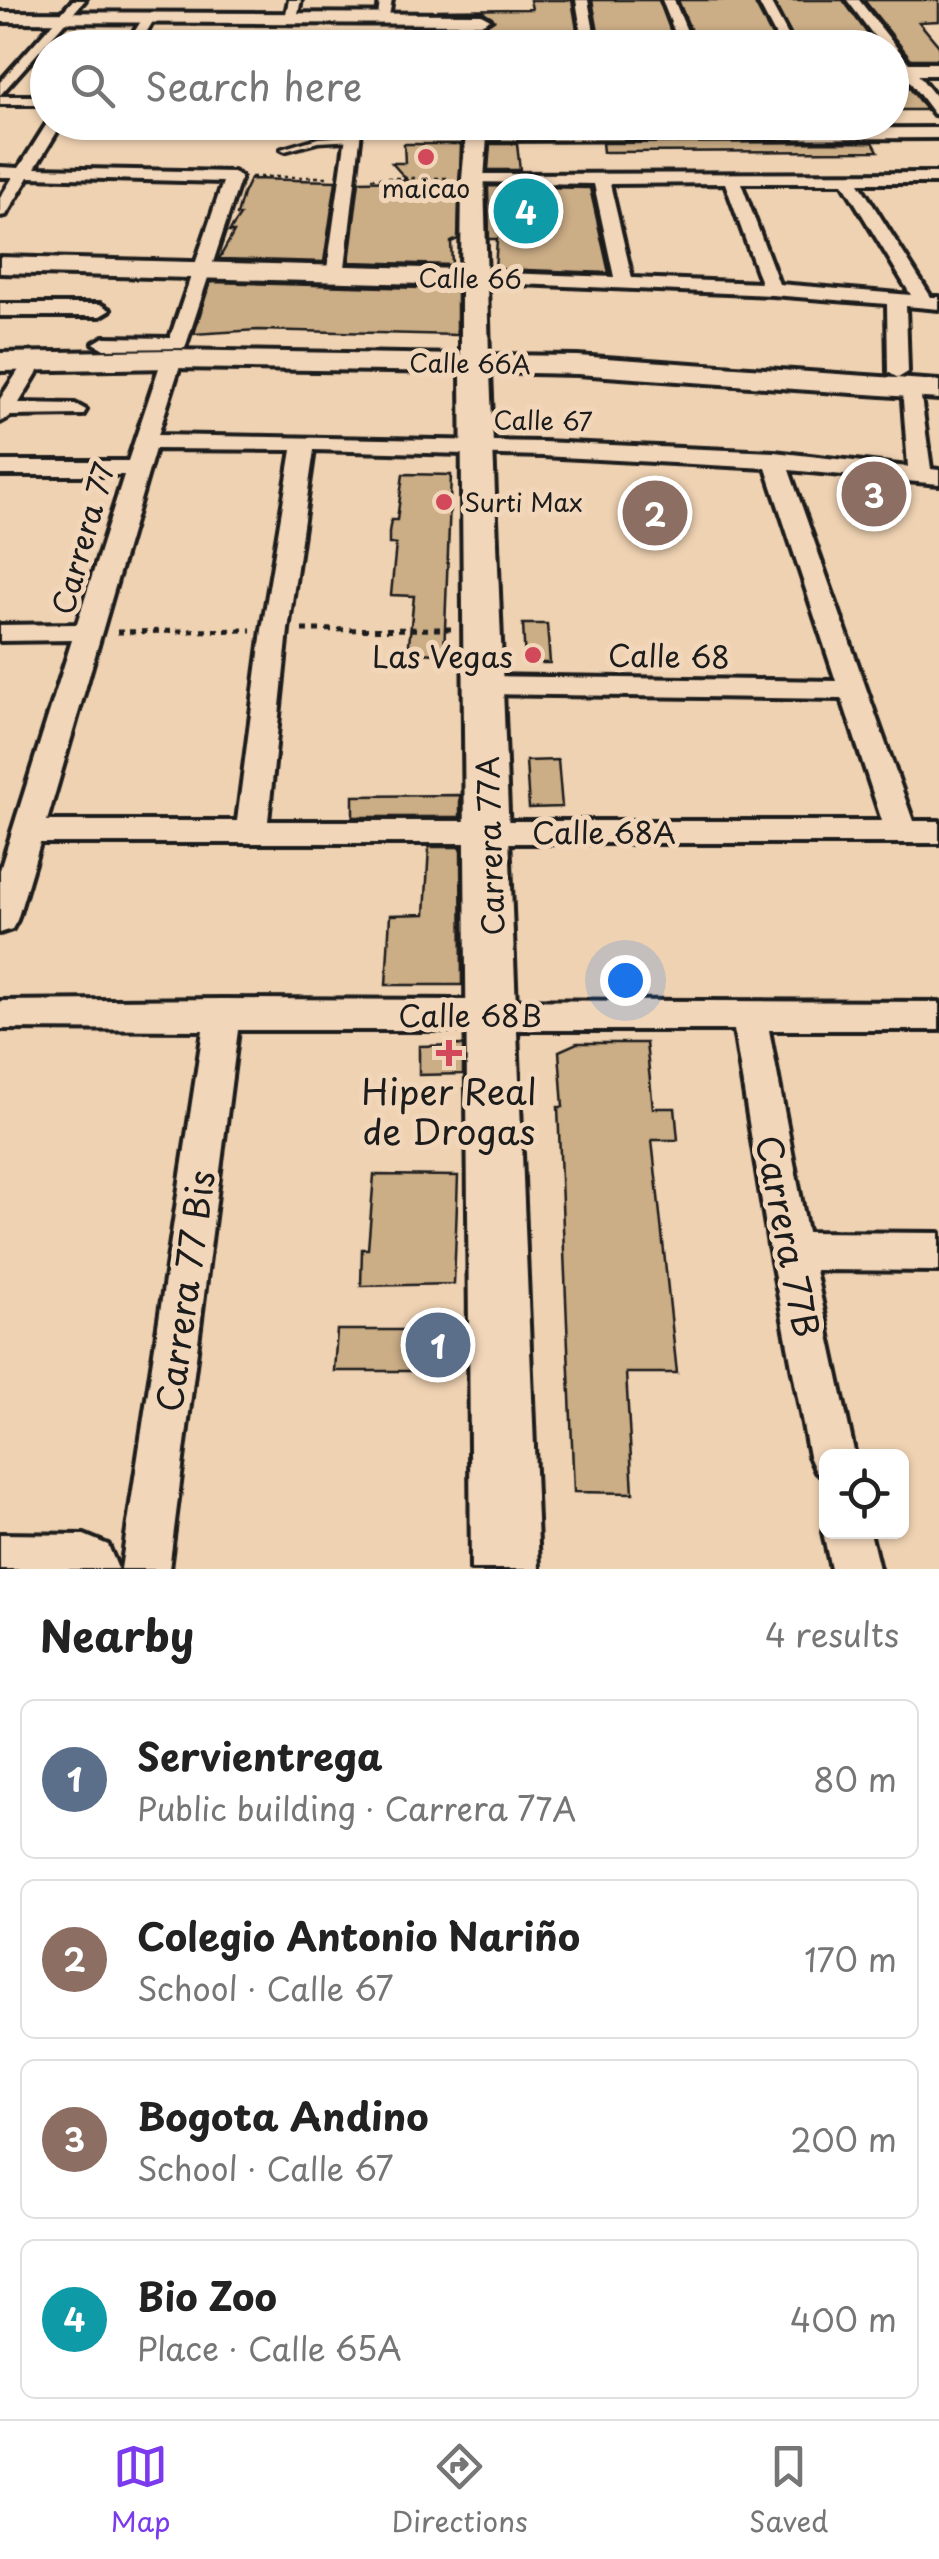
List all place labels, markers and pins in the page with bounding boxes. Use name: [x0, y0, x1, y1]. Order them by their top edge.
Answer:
marker: maicao: [415, 146, 437, 168]
place label: maicao: [382, 169, 470, 207]
pin: 4: [494, 174, 558, 248]
pin: 3: [842, 456, 906, 532]
pin: 2: [622, 476, 688, 550]
place label: Surti Max: [464, 483, 583, 521]
marker: Surti Max: [433, 491, 455, 513]
place label: Las Vegas: [372, 633, 513, 678]
marker: Las Vegas: [522, 644, 544, 666]
marker: Hiper Real de Drogas: [438, 1042, 460, 1064]
place label: Hiper Real de Drogas: [361, 1064, 537, 1157]
pin: 1: [406, 1308, 470, 1382]

